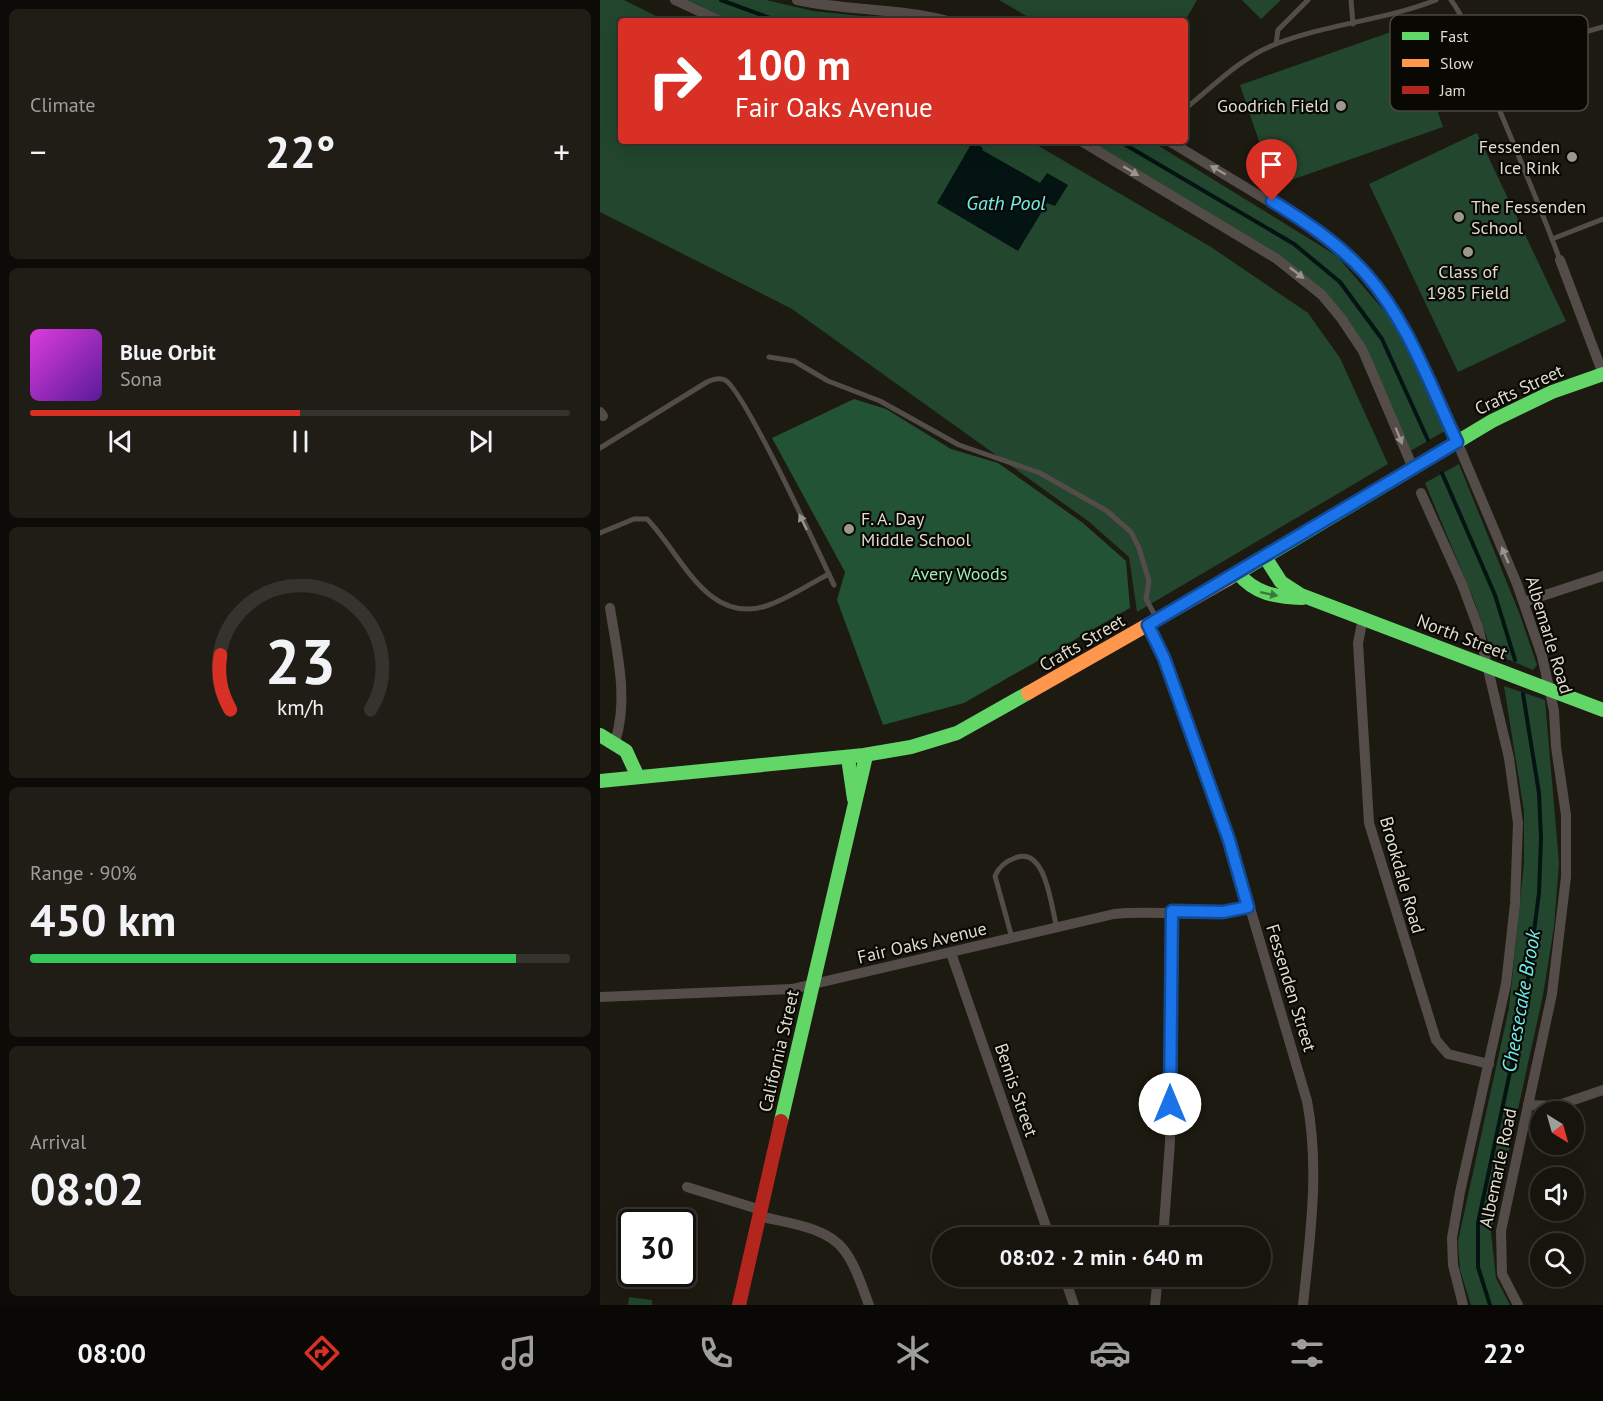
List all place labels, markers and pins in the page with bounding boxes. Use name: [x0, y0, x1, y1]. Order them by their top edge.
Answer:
place label: Goodrich Field: [1217, 94, 1329, 117]
marker: Goodrich Field: [1334, 99, 1348, 113]
place label: Fessenden Ice Rink: [1479, 135, 1560, 179]
pin: [1246, 139, 1297, 201]
marker: Fessenden Ice Rink: [1565, 150, 1579, 164]
place label: The Fessenden School: [1471, 195, 1586, 239]
marker: The Fessenden School: [1452, 210, 1466, 224]
marker: Class of 1985 Field: [1461, 245, 1475, 259]
place label: Class of 1985 Field: [1427, 260, 1509, 304]
place label: F. A. Day Middle School: [861, 507, 971, 551]
marker: F. A. Day Middle School: [842, 522, 856, 536]

